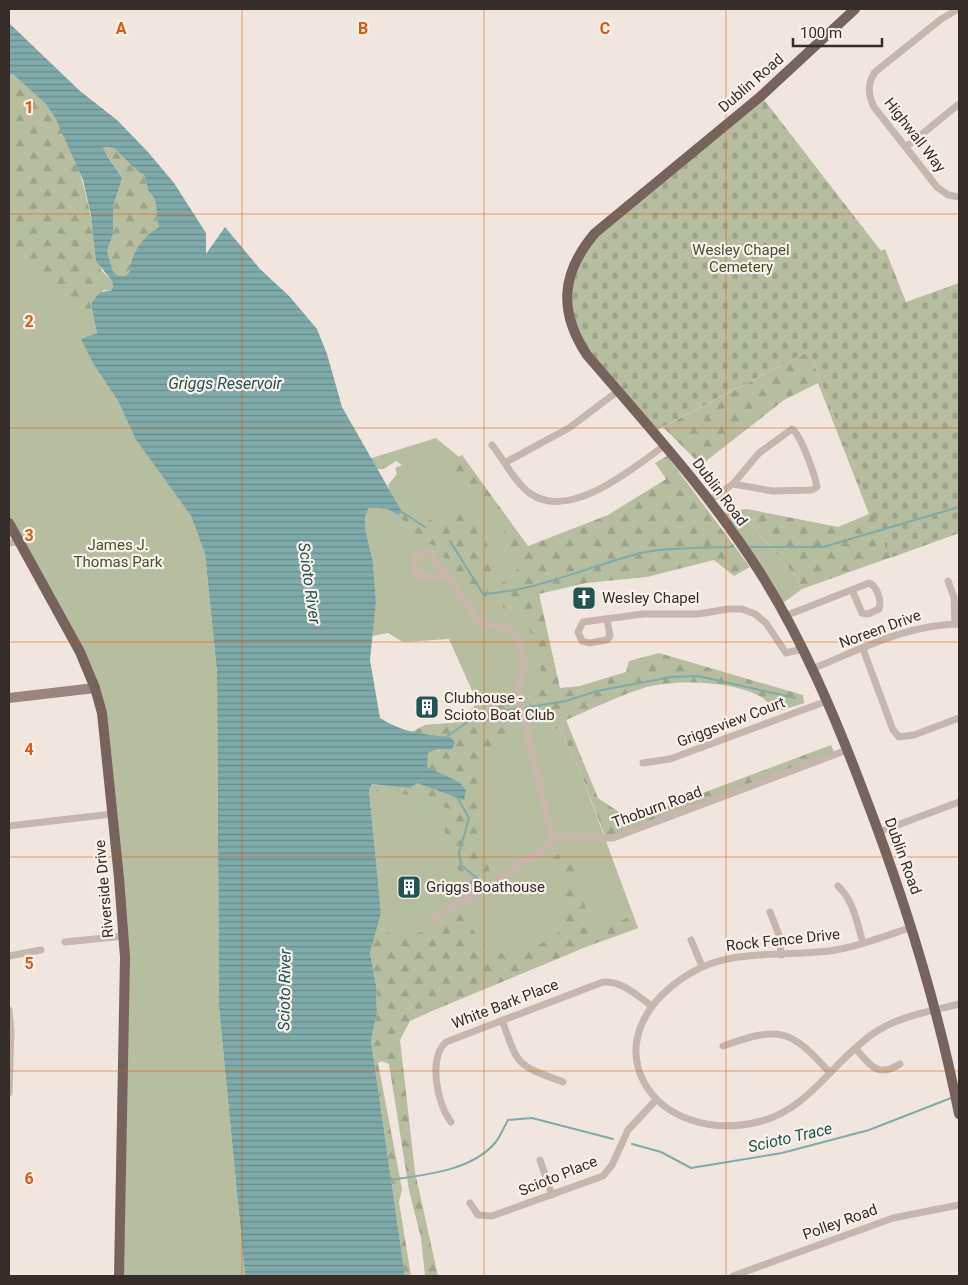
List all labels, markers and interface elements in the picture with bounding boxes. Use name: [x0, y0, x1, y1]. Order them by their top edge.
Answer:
scale bar: [793, 15, 882, 47]
text: A: [116, 19, 127, 38]
text: B: [358, 19, 368, 38]
text: C: [600, 19, 610, 38]
text: 100 m: [800, 24, 842, 42]
street label: Dublin Road: [715, 50, 787, 116]
street label: Highwall Way: [880, 94, 950, 176]
text: 1: [24, 98, 34, 117]
park label: Wesley Chapel Cemetery: [692, 241, 790, 276]
text: 2: [24, 312, 34, 331]
water label: Griggs Reservoir: [168, 374, 283, 393]
street label: Dublin Road: [689, 455, 751, 529]
text: 3: [24, 526, 34, 545]
park label: James J. Thomas Park: [74, 536, 163, 571]
water label: Scioto River: [294, 541, 325, 626]
church icon: Wesley Chapel: [571, 585, 597, 611]
place label: Wesley Chapel: [602, 589, 699, 607]
street label: Noreen Drive: [837, 606, 923, 652]
place label: Clubhouse - Scioto Boat Club: [444, 689, 555, 724]
street label: Griggsview Court: [674, 693, 788, 751]
building icon: Clubhouse - Scioto Boat Club: [414, 694, 440, 720]
text: 4: [24, 740, 34, 759]
street label: Thoburn Road: [610, 782, 704, 832]
street label: Dublin Road: [881, 815, 925, 897]
street label: Riverside Drive: [91, 839, 117, 939]
building icon: Griggs Boathouse: [396, 874, 422, 900]
place label: Griggs Boathouse: [426, 878, 545, 896]
street label: Rock Fence Drive: [725, 925, 841, 955]
water label: Scioto River: [274, 948, 295, 1031]
text: 5: [24, 954, 34, 973]
street label: White Bark Place: [449, 975, 561, 1033]
water label: Scioto Trace: [746, 1119, 834, 1156]
street label: Scioto Place: [516, 1152, 600, 1200]
text: 6: [24, 1169, 34, 1188]
street label: Polley Road: [800, 1200, 880, 1244]

